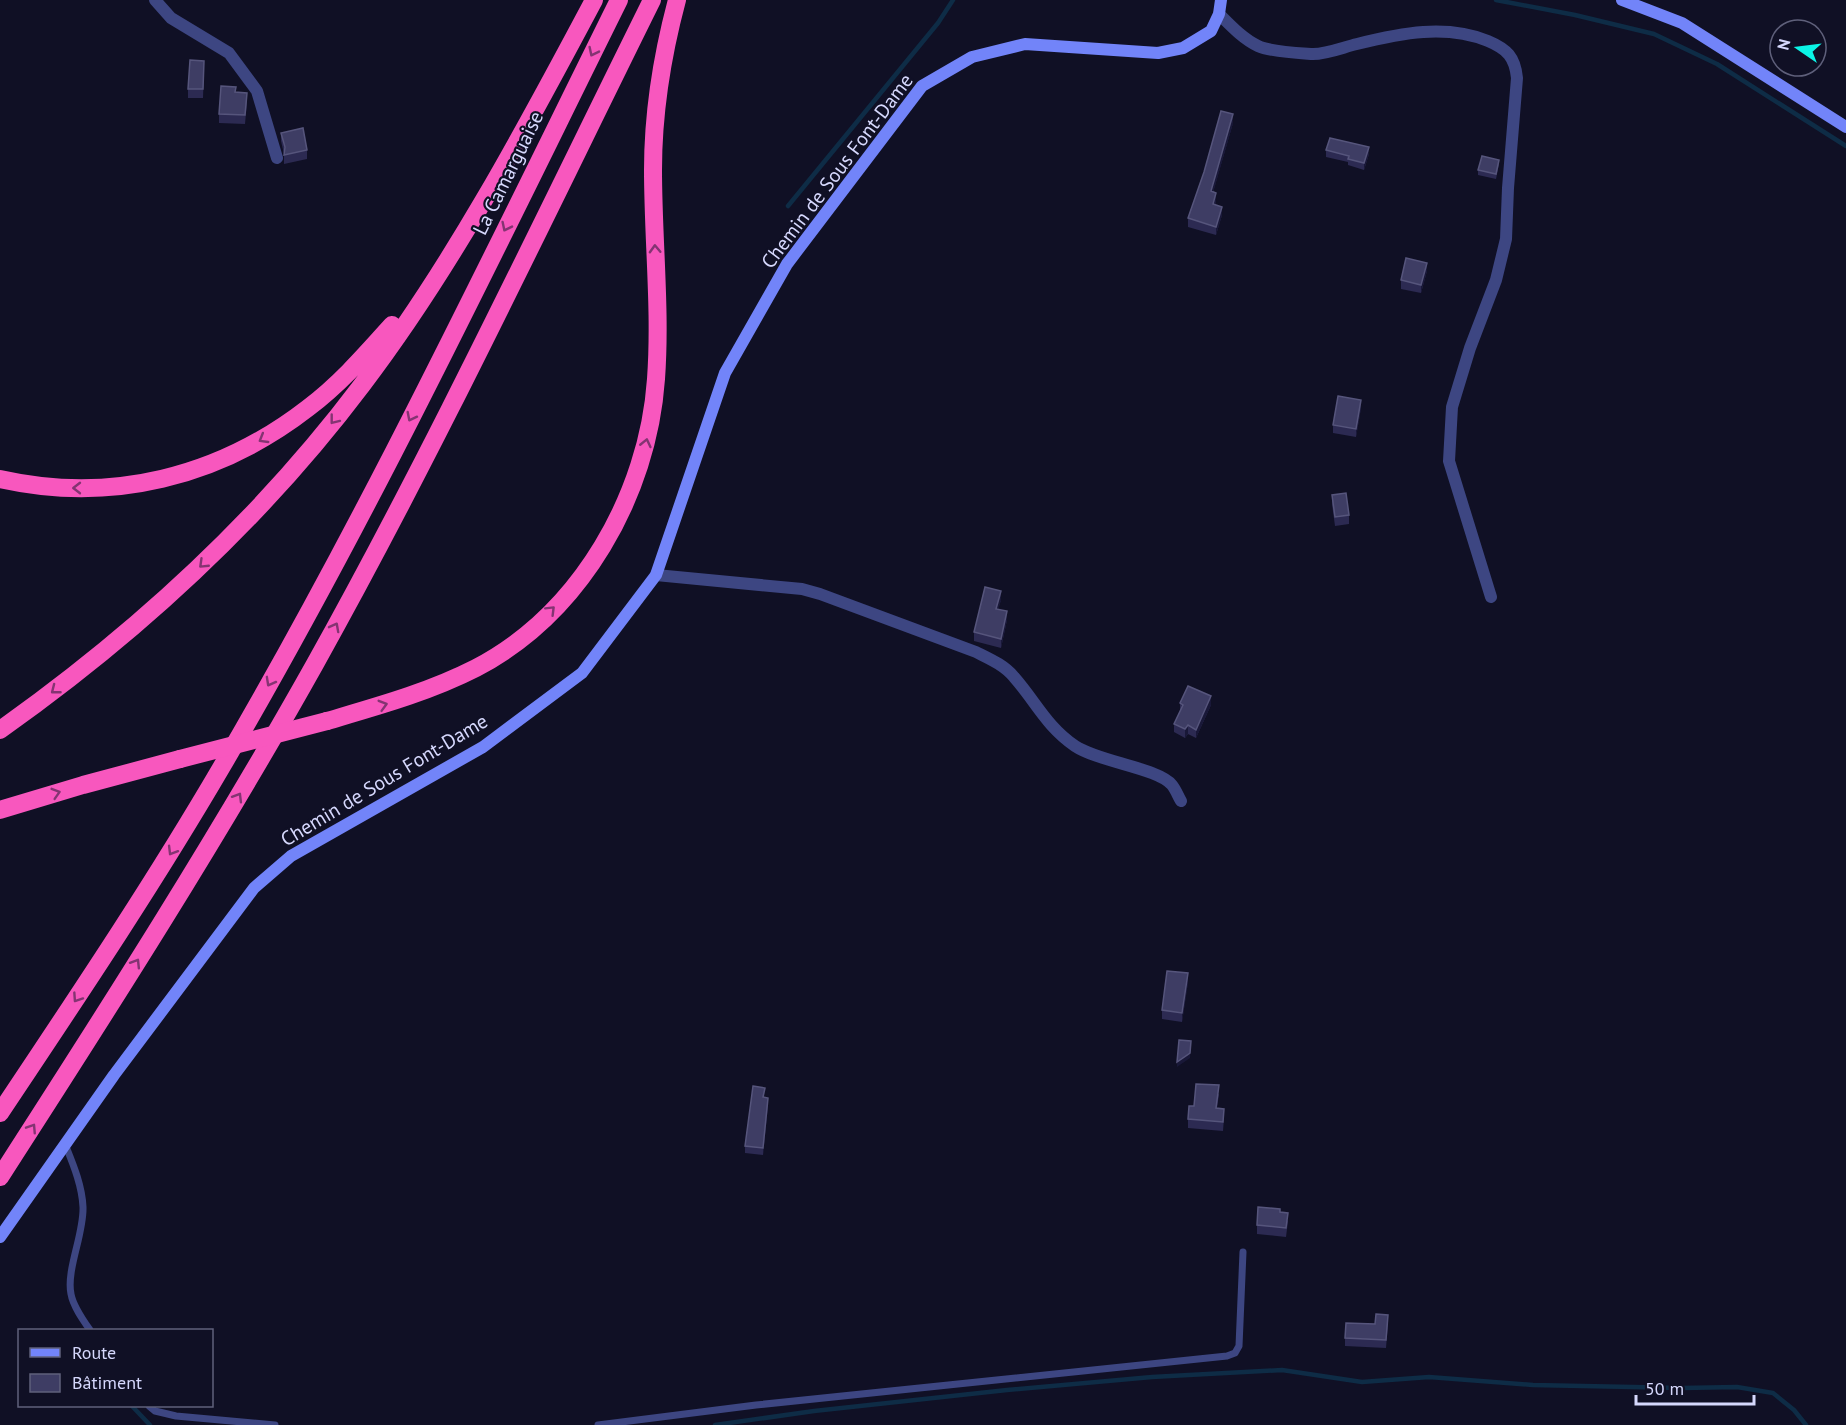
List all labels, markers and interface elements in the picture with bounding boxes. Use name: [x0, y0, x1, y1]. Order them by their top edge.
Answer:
north arrow: [1768, 18, 1828, 78]
text: N: [1772, 37, 1794, 52]
one-way arrow: [589, 46, 600, 57]
street label: Chemin de Sous Font-Dame: [755, 68, 919, 274]
street label: La Camarguaise: [467, 107, 549, 239]
one-way arrow: [502, 221, 514, 232]
one-way arrow: [649, 245, 661, 254]
one-way arrow: [406, 411, 418, 422]
one-way arrow: [331, 413, 342, 424]
one-way arrow: [259, 432, 269, 444]
one-way arrow: [639, 438, 652, 448]
one-way arrow: [72, 482, 81, 494]
one-way arrow: [199, 556, 210, 567]
one-way arrow: [543, 607, 554, 618]
one-way arrow: [328, 623, 339, 634]
one-way arrow: [266, 676, 277, 686]
one-way arrow: [51, 683, 62, 694]
one-way arrow: [377, 700, 388, 712]
street label: Chemin de Sous Font-Dame: [276, 708, 492, 852]
one-way arrow: [50, 788, 61, 800]
one-way arrow: [231, 793, 242, 803]
one-way arrow: [168, 845, 180, 855]
one-way arrow: [129, 959, 141, 969]
one-way arrow: [73, 991, 84, 1002]
one-way arrow: [24, 1123, 35, 1134]
legend: [18, 1329, 213, 1407]
text: Route: [72, 1341, 116, 1364]
scale bar: [1636, 1368, 1754, 1406]
text: Bâtiment: [72, 1371, 142, 1394]
text: 50 m: [1645, 1377, 1684, 1400]

